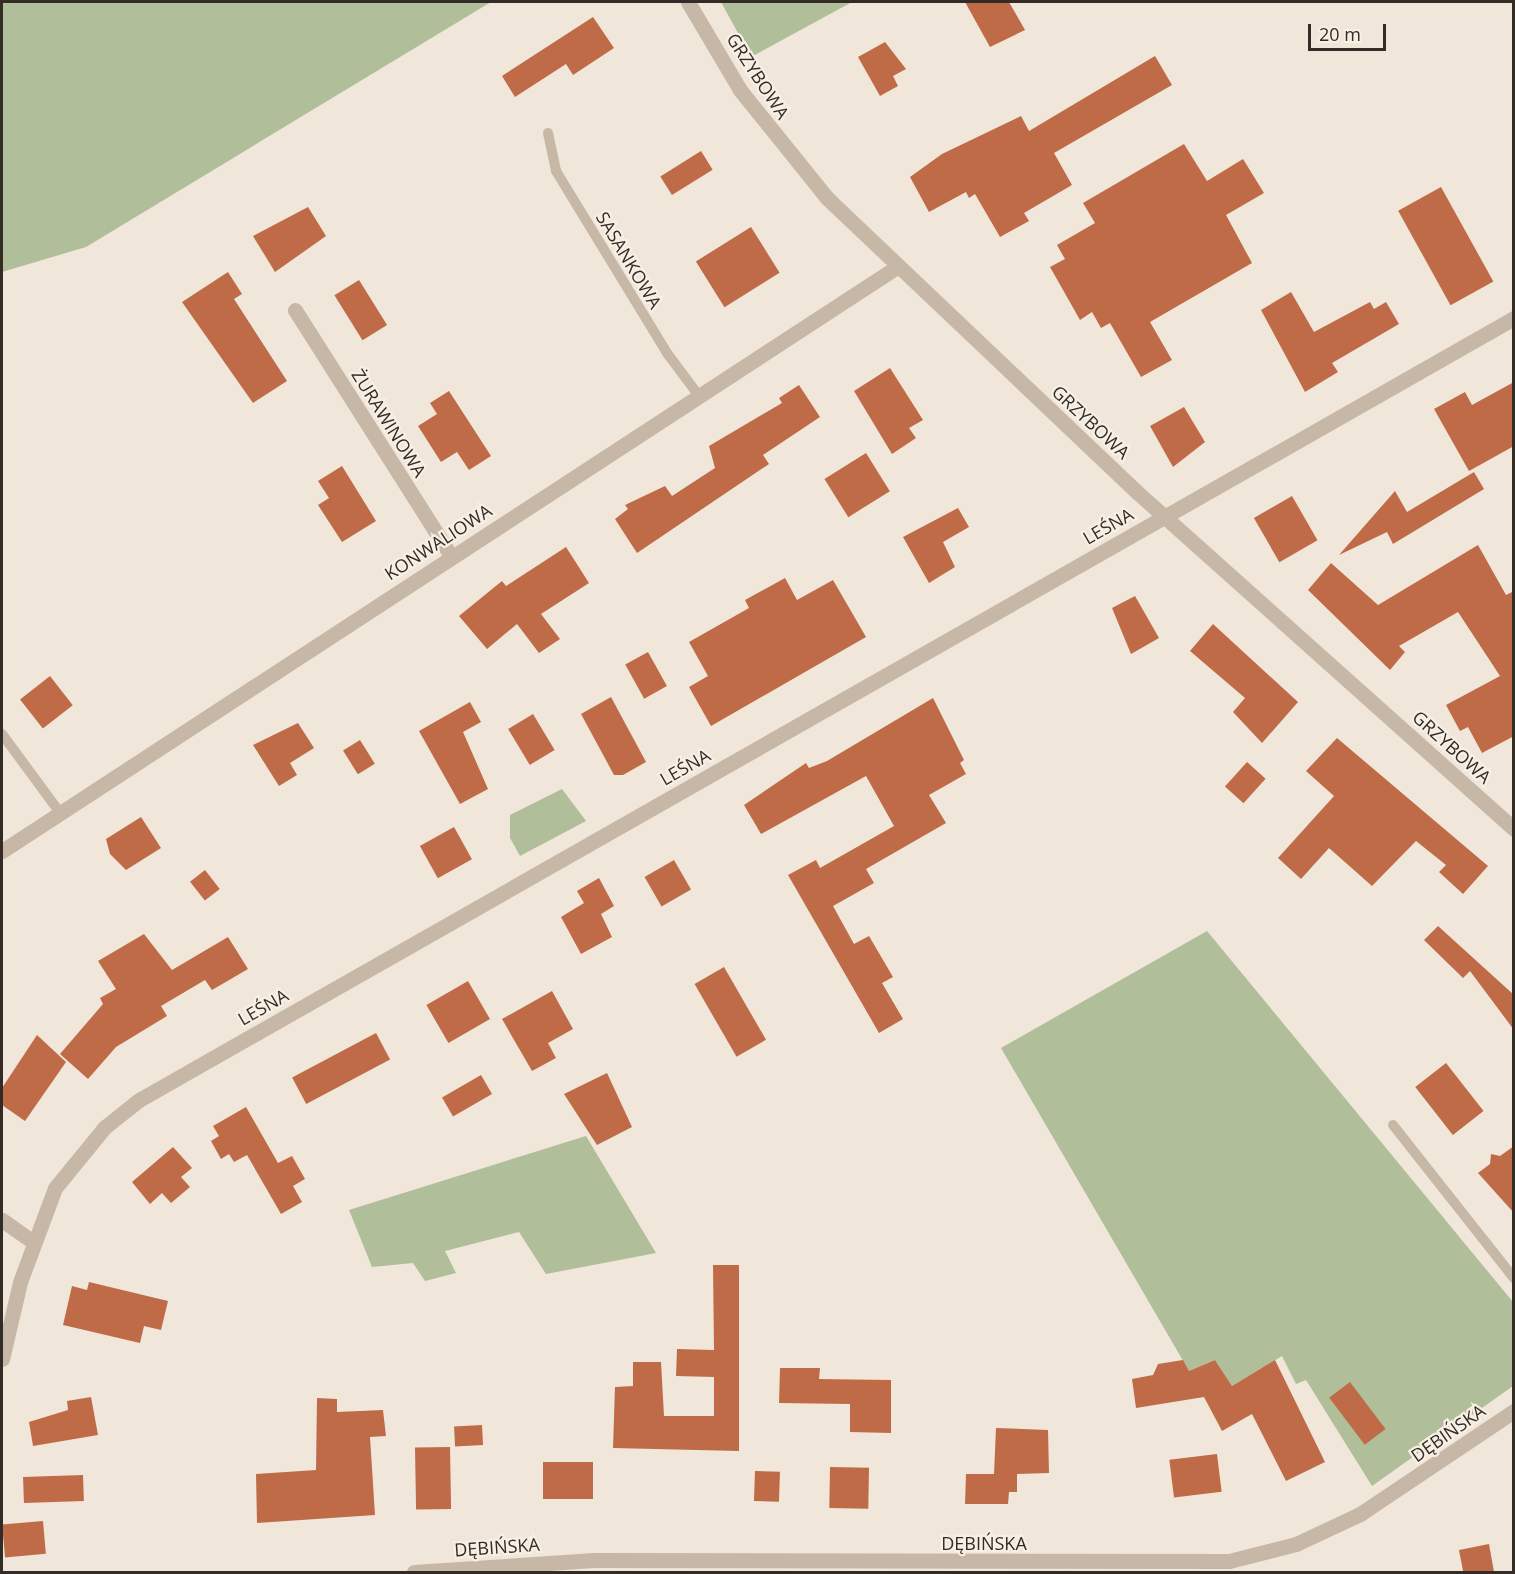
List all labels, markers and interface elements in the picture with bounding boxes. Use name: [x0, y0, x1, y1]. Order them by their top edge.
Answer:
scale bar: [1311, 12, 1389, 50]
text: 20 m: [1319, 22, 1361, 46]
street label: GRZYBOWA: [722, 29, 794, 123]
street label: SASANKOWA: [592, 208, 666, 312]
street label: ŻURAWINOWA: [347, 365, 431, 481]
street label: GRZYBOWA: [1048, 381, 1134, 463]
street label: KONWALIOWA: [381, 499, 495, 585]
street label: LEŚNA: [1079, 503, 1137, 549]
street label: GRZYBOWA: [1408, 706, 1496, 788]
street label: LEŚNA: [656, 744, 714, 790]
street label: LEŚNA: [234, 984, 292, 1030]
street label: DĘBIŃSKA: [1407, 1400, 1489, 1466]
street label: DĘBIŃSKA: [941, 1532, 1027, 1554]
street label: DĘBIŃSKA: [454, 1533, 540, 1561]

